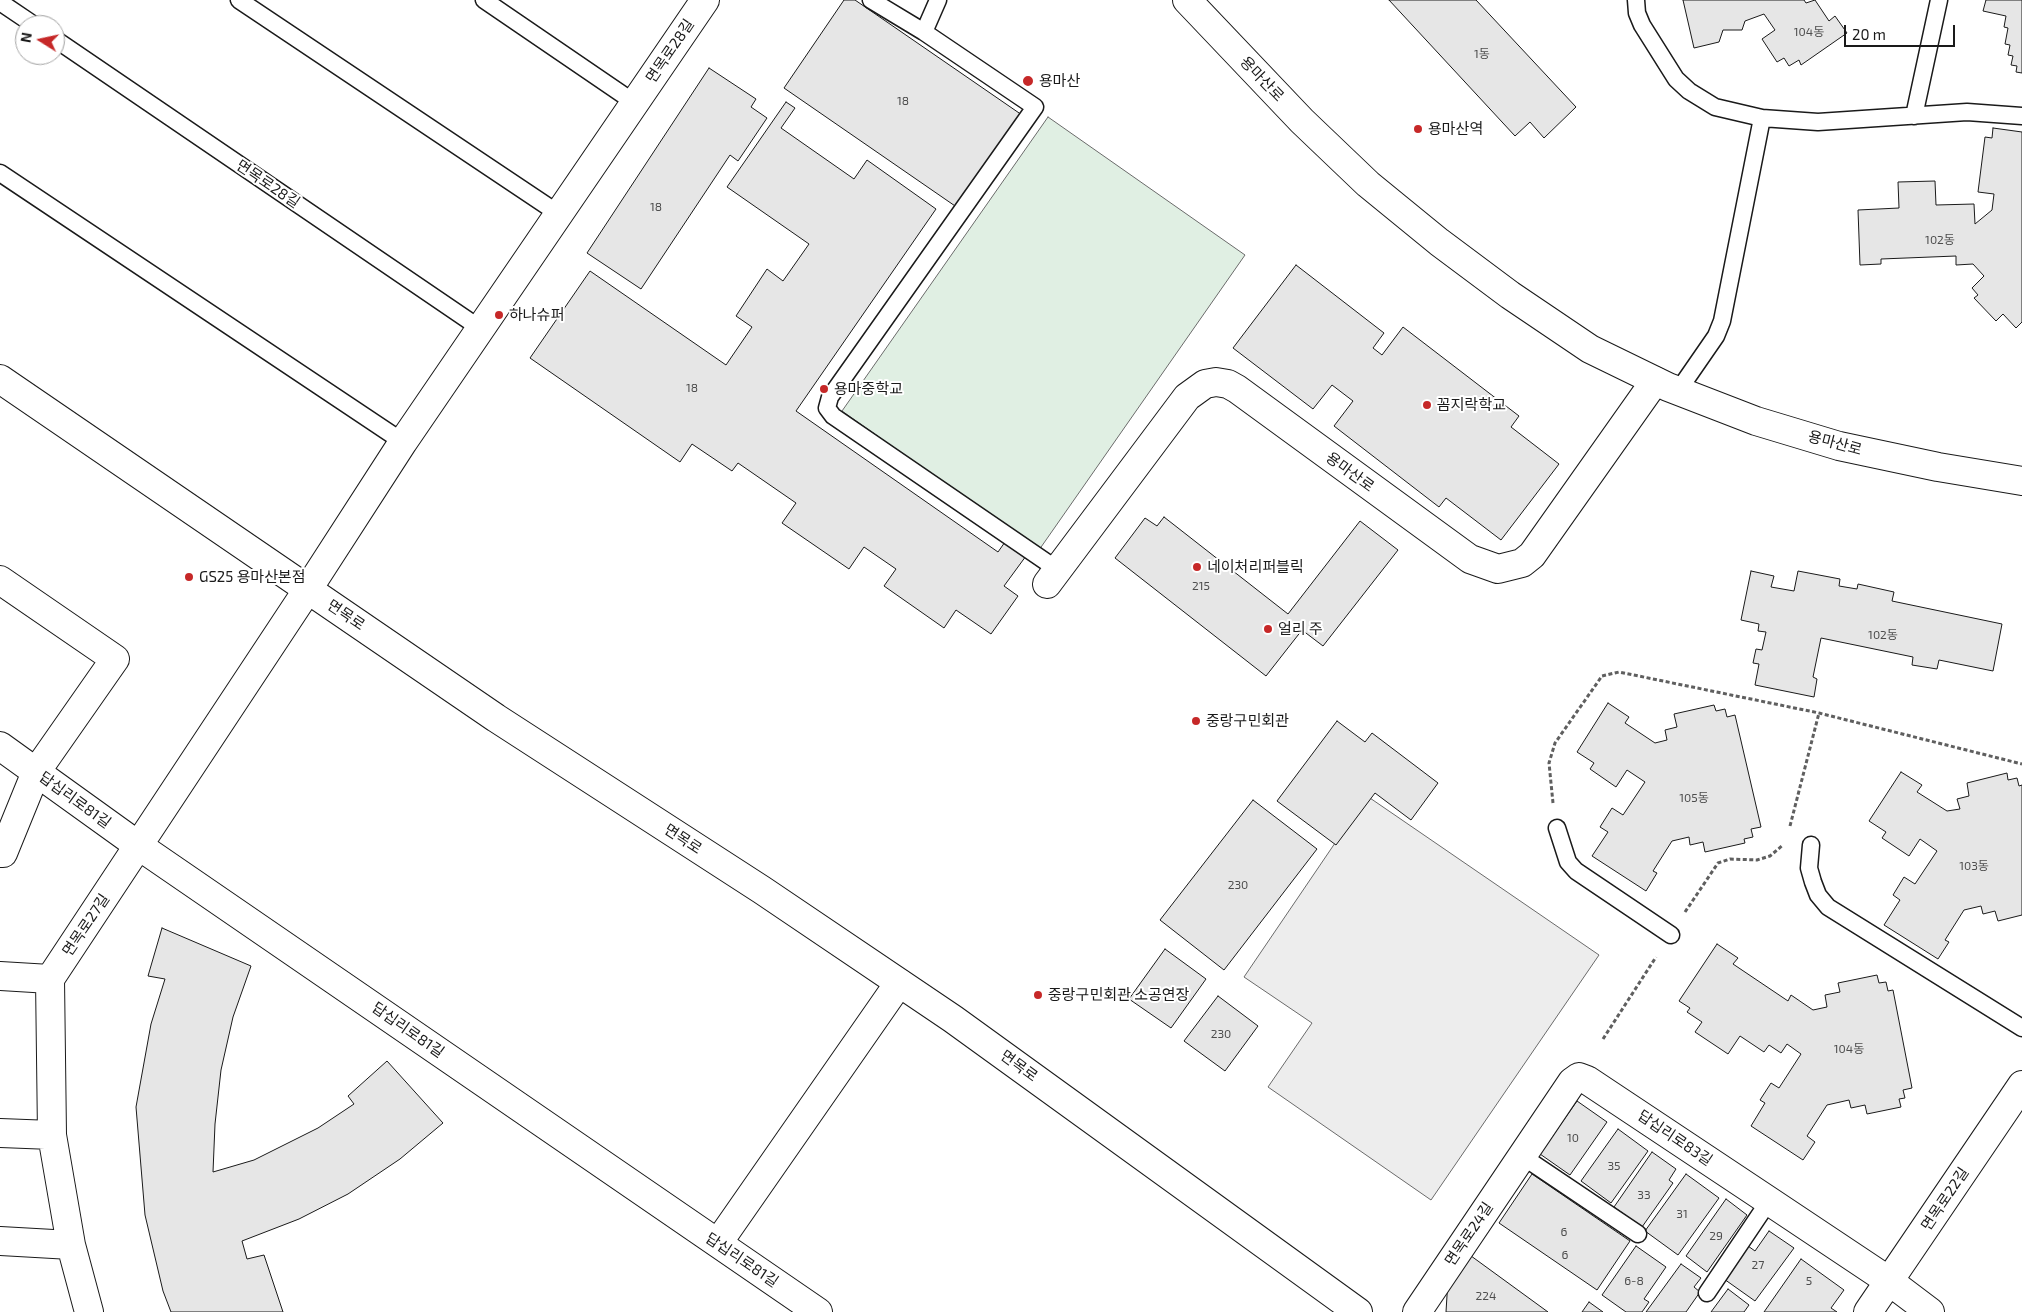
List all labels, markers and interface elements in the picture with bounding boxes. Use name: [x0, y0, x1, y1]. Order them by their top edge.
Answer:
north arrow: [15, 15, 65, 65]
scale bar: [1847, 15, 1958, 47]
street label: 면목로28길: [642, 16, 698, 86]
house number: 104동: [1794, 25, 1824, 39]
text: 20 m: [1852, 25, 1886, 43]
text: N: [16, 31, 35, 44]
house number: 1동: [1474, 47, 1490, 61]
street label: 용마산로: [1236, 53, 1288, 105]
place label: 용마산: [1039, 72, 1080, 90]
marker: 용마산: [1021, 74, 1035, 88]
house number: 18: [897, 94, 909, 108]
place label: 용마산역: [1428, 120, 1483, 138]
marker: 용마산역: [1412, 123, 1424, 135]
street label: 면목로28길: [233, 156, 303, 212]
house number: 18: [650, 200, 662, 214]
house number: 102동: [1925, 233, 1955, 247]
place label: 하나슈퍼: [509, 306, 564, 324]
marker: 하나슈퍼: [493, 309, 505, 321]
place label: 용마중학교: [834, 380, 903, 398]
house number: 18: [686, 381, 698, 395]
marker: 용마중학교: [818, 383, 830, 395]
place label: 꼼지락학교: [1437, 396, 1506, 414]
marker: 꼼지락학교: [1421, 399, 1433, 411]
street label: 용마산로: [1806, 427, 1864, 459]
street label: 용마산로: [1322, 448, 1378, 496]
place label: 네이처리퍼블릭: [1207, 558, 1304, 576]
marker: 네이처리퍼블릭: [1191, 561, 1203, 573]
place label: GS25 용마산본점: [199, 568, 306, 586]
marker: GS25 용마산본점: [183, 571, 195, 583]
house number: 215: [1192, 579, 1210, 593]
street label: 면목로: [324, 596, 368, 634]
place label: 얼리 주: [1278, 620, 1323, 638]
marker: 얼리 주: [1262, 623, 1274, 635]
house number: 102동: [1868, 628, 1898, 642]
place label: 중랑구민회관: [1206, 712, 1289, 730]
marker: 중랑구민회관: [1190, 715, 1202, 727]
street label: 답십리로81길: [36, 768, 114, 832]
house number: 105동: [1679, 791, 1709, 805]
street label: 면목로: [661, 820, 705, 858]
house number: 103동: [1959, 859, 1989, 873]
house number: 230: [1228, 878, 1248, 892]
street label: 면목로27길: [59, 890, 113, 960]
place label: 중랑구민회관 소공연장: [1048, 986, 1189, 1004]
marker: 중랑구민회관 소공연장: [1032, 989, 1044, 1001]
street label: 답십리로81길: [368, 999, 448, 1061]
house number: 230: [1211, 1027, 1231, 1041]
house number: 104동: [1834, 1042, 1864, 1056]
street label: 면목로: [997, 1047, 1041, 1085]
street label: 답십리로83길: [1634, 1106, 1716, 1170]
house number: 10: [1567, 1131, 1579, 1145]
house number: 35: [1607, 1159, 1621, 1173]
street label: 면목로22길: [1917, 1164, 1973, 1234]
house number: 33: [1637, 1188, 1651, 1202]
street label: 면목로24길: [1441, 1199, 1497, 1269]
house number: 31: [1676, 1207, 1688, 1221]
house number: 6: [1561, 1225, 1567, 1239]
street label: 답십리로81길: [702, 1229, 782, 1291]
house number: 29: [1709, 1229, 1723, 1243]
house number: 6: [1562, 1248, 1568, 1262]
house number: 27: [1752, 1258, 1764, 1272]
house number: 6-8: [1624, 1274, 1644, 1288]
house number: 5: [1806, 1274, 1812, 1288]
house number: 224: [1476, 1289, 1496, 1303]

